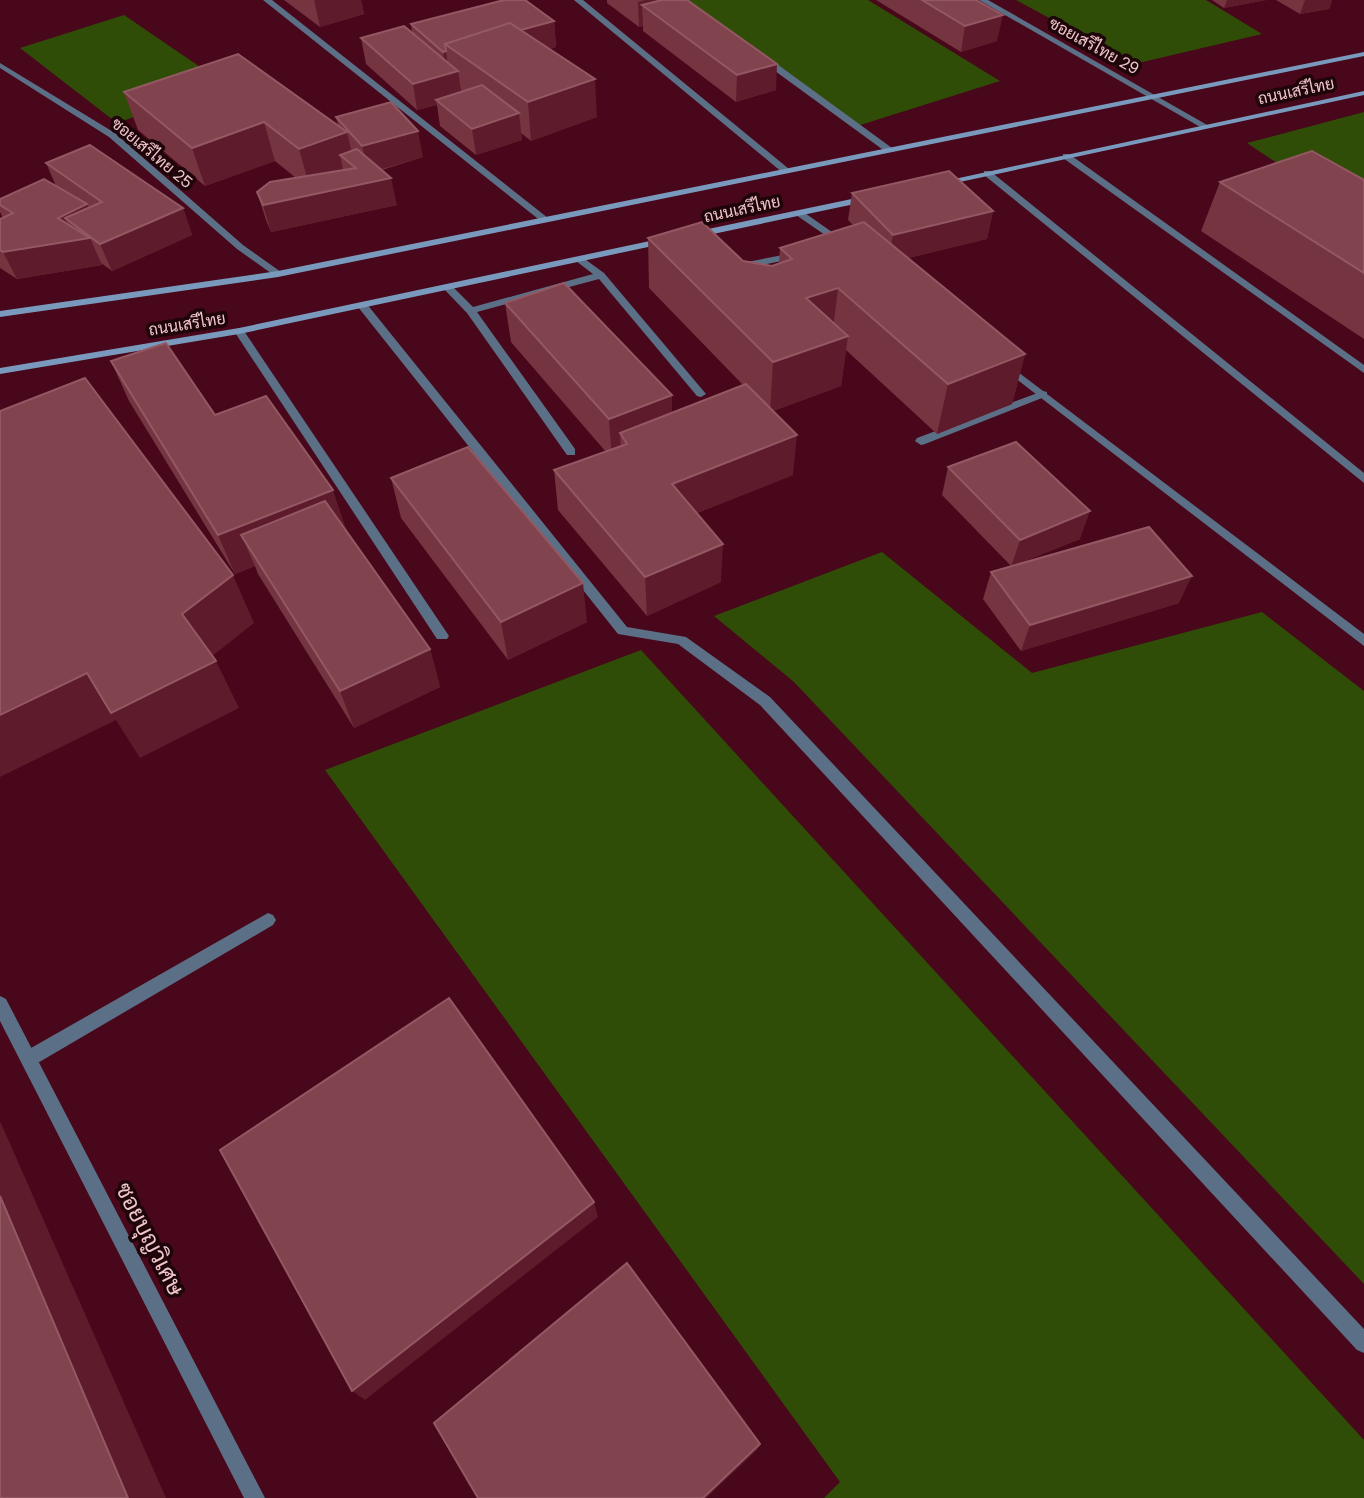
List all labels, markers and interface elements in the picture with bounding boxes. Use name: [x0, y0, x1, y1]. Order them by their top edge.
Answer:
street label: ซอยเสรีไทย 29: [1045, 12, 1143, 80]
street label: ถนนเสรีไทย: [1256, 72, 1336, 110]
street label: ซอยเสรีไทย 25: [106, 112, 198, 194]
street label: ถนนเสรีไทย: [702, 190, 782, 228]
street label: ถนนเสรีไทย: [147, 307, 227, 341]
street label: ซอยบุญวิเศษ: [108, 1177, 192, 1301]

